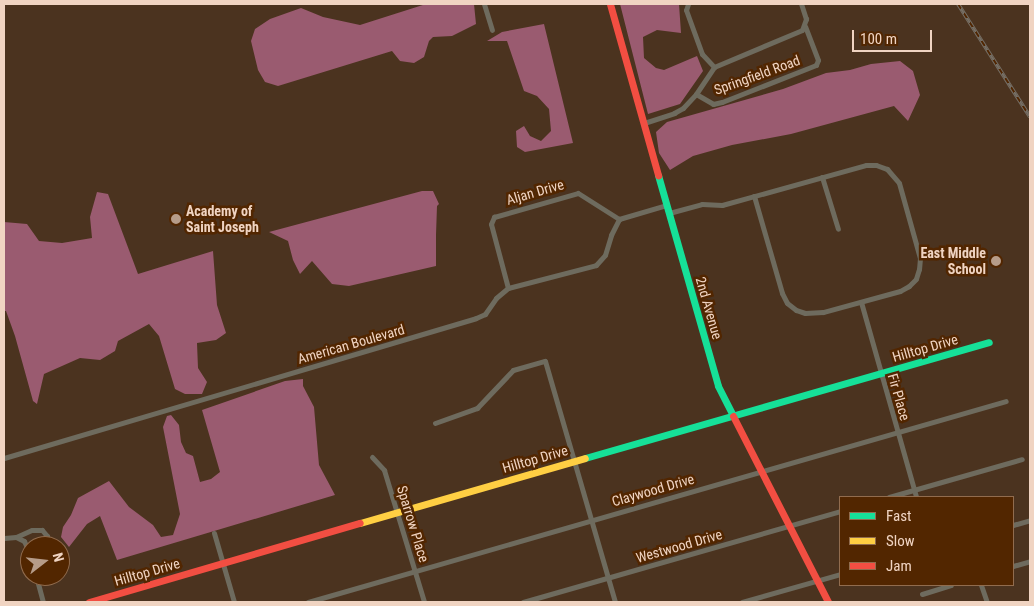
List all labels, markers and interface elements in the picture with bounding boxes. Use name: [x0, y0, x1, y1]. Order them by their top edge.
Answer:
scale bar: [854, 20, 934, 52]
text: 100 m: [860, 30, 897, 48]
street label: Springfield Road: [712, 52, 802, 98]
street label: Aljan Drive: [504, 176, 566, 208]
place label: Academy of Saint Joseph: [186, 203, 259, 236]
marker: Academy of Saint Joseph: [170, 213, 182, 225]
place label: East Middle School: [920, 245, 986, 278]
marker: East Middle School: [990, 255, 1002, 267]
street label: 2nd Avenue: [692, 275, 726, 341]
street label: American Boulevard: [296, 321, 406, 367]
street label: Hilltop Drive: [890, 331, 960, 365]
street label: Fir Place: [884, 372, 914, 422]
street label: Hilltop Drive: [500, 442, 570, 476]
street label: Claywood Drive: [610, 470, 696, 510]
street label: Sparrow Place: [393, 484, 433, 564]
legend: [839, 496, 1014, 586]
text: Fast: [886, 507, 911, 525]
street label: Westwood Drive: [634, 526, 724, 566]
text: Slow: [886, 532, 915, 550]
north arrow: [20, 536, 70, 586]
text: N: [50, 551, 67, 563]
street label: Hilltop Drive: [112, 555, 182, 589]
text: Jam: [886, 557, 912, 575]

